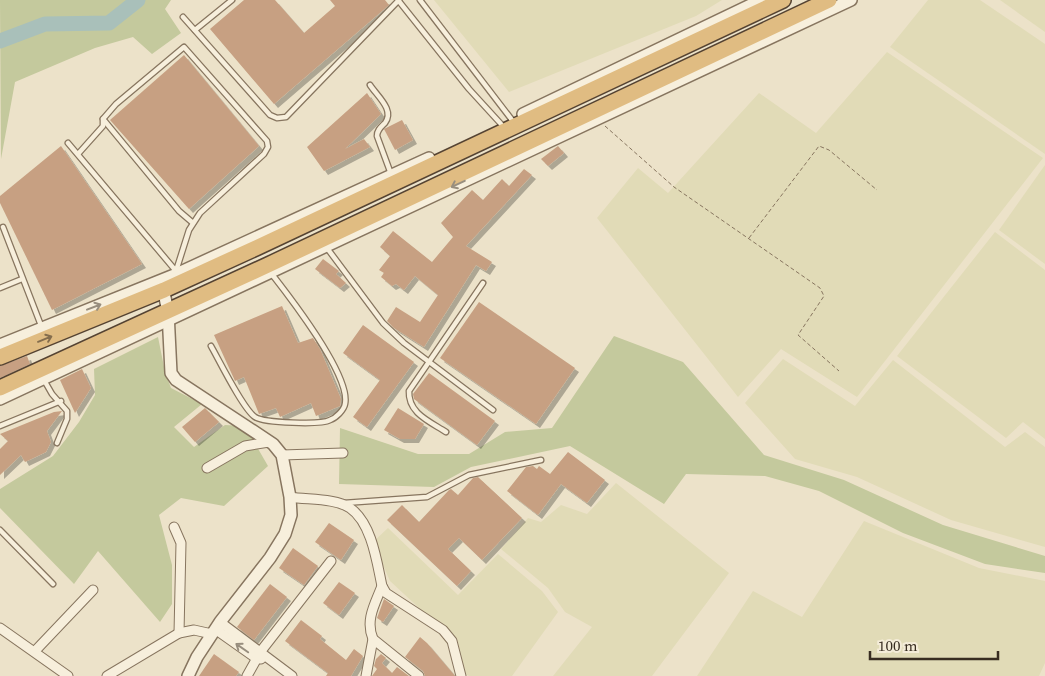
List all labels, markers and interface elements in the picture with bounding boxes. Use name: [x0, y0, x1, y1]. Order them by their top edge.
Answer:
one-way arrow: [451, 180, 466, 190]
one-way arrow: [86, 302, 101, 311]
one-way arrow: [37, 333, 52, 343]
scale bar: [870, 628, 998, 660]
text: 100 m: [878, 635, 918, 656]
one-way arrow: [235, 643, 249, 653]

